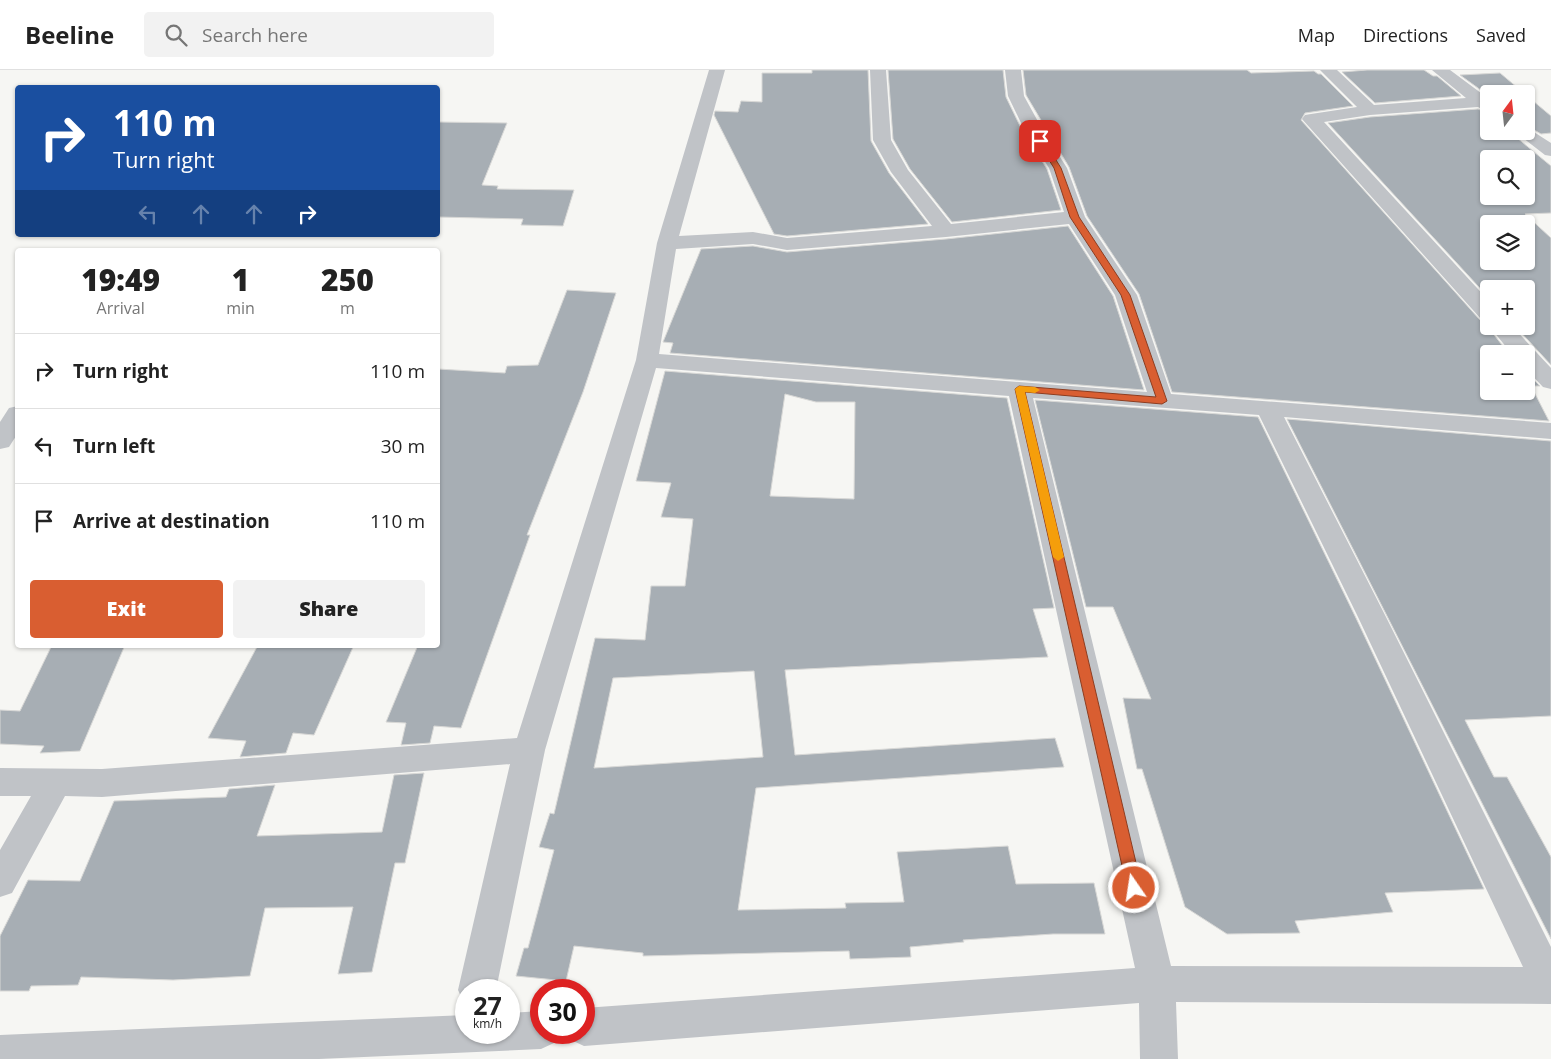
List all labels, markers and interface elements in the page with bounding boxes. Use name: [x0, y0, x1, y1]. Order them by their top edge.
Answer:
search box: [144, 12, 494, 57]
text: Beeline: [25, 18, 114, 51]
icon: search: [162, 21, 190, 49]
text: Search here: [202, 22, 308, 48]
text: Map: [1298, 23, 1335, 47]
text: Directions: [1363, 23, 1448, 47]
text: Saved: [1476, 23, 1526, 47]
north arrow: [1480, 85, 1535, 140]
map controls: [1480, 85, 1535, 400]
text: 110 m: [113, 99, 217, 146]
icon: right: [30, 105, 95, 170]
pin: [1019, 120, 1061, 162]
icon: arrive: [1026, 127, 1054, 155]
text: Turn right: [113, 144, 215, 174]
button: search: [1480, 150, 1535, 205]
icon: left: [134, 200, 162, 228]
icon: ahead: [187, 200, 215, 228]
icon: ahead: [240, 200, 268, 228]
icon: right: [293, 200, 321, 228]
button: layers: [1480, 215, 1535, 270]
text: 19:49: [81, 259, 160, 300]
text: 1: [232, 259, 249, 300]
text: 250: [321, 259, 374, 300]
button: +: [1480, 280, 1535, 335]
text: Arrival: [97, 297, 145, 319]
text: min: [226, 297, 255, 319]
text: m: [340, 297, 355, 319]
button: −: [1480, 345, 1535, 400]
icon: right: [30, 357, 58, 385]
text: Turn right: [73, 358, 168, 384]
text: 110 m: [370, 358, 425, 384]
icon: left: [30, 432, 58, 460]
text: Turn left: [73, 433, 155, 459]
text: 30 m: [381, 433, 425, 459]
icon: arrive: [30, 507, 58, 535]
text: Arrive at destination: [73, 508, 270, 534]
text: 110 m: [370, 508, 425, 534]
button: Exit: [30, 580, 223, 638]
button: Share: [233, 580, 425, 638]
position arrow: [1107, 861, 1159, 913]
speed limit sign: 30: [530, 979, 595, 1044]
text: 27: [473, 988, 502, 1022]
text: km/h: [473, 1015, 502, 1032]

